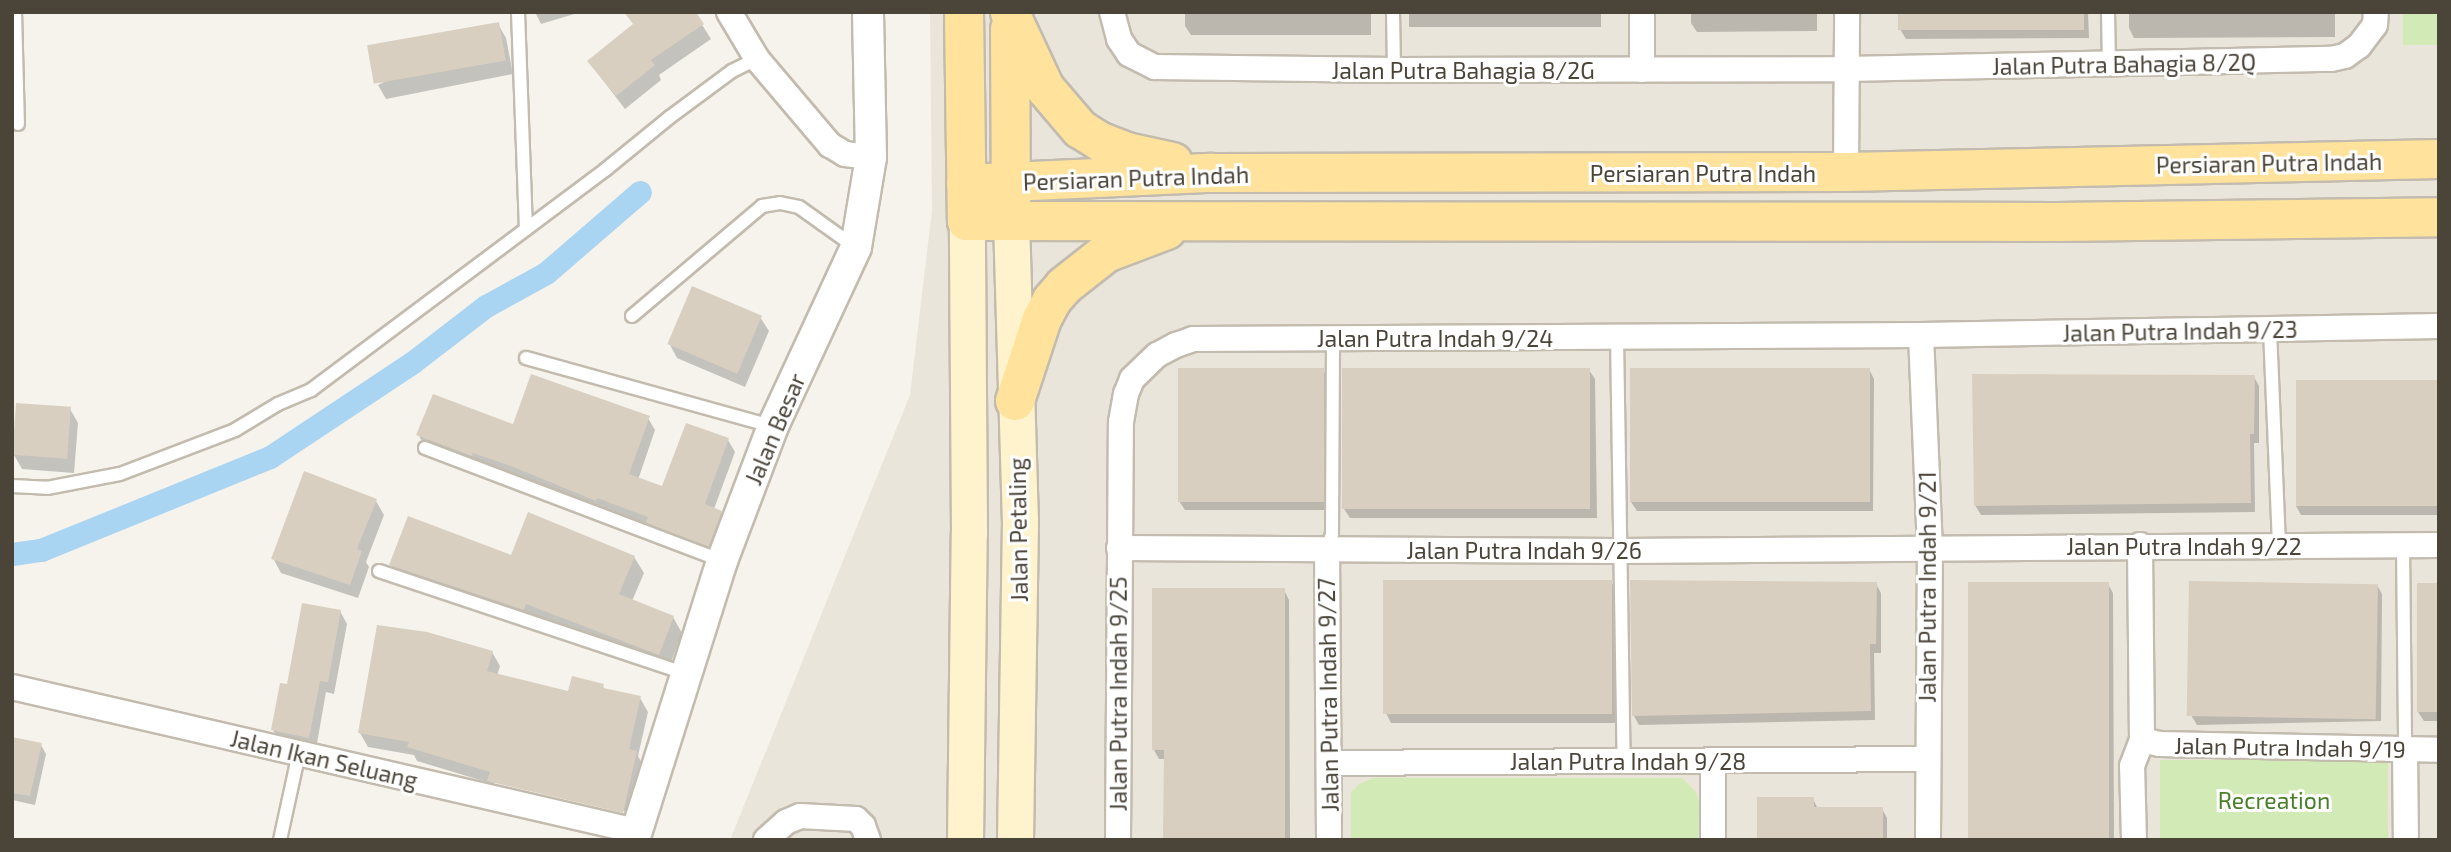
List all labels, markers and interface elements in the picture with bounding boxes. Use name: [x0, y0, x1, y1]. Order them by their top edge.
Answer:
street label: Jalan Putra Bahagia 8/2Q: [1992, 48, 2256, 80]
street label: Jalan Putra Bahagia 8/2G: [1331, 56, 1595, 84]
street label: Persiaran Putra Indah: [2156, 147, 2382, 179]
street label: Persiaran Putra Indah: [1590, 159, 1816, 187]
street label: Persiaran Putra Indah: [1022, 160, 1250, 196]
street label: Jalan Putra Indah 9/23: [2062, 315, 2298, 347]
street label: Jalan Putra Indah 9/24: [1317, 324, 1553, 352]
street label: Jalan Besar: [739, 369, 811, 489]
street label: Jalan Petaling: [1003, 458, 1033, 602]
street label: Jalan Putra Indah 9/21: [1913, 471, 1941, 703]
street label: Jalan Putra Indah 9/22: [2066, 532, 2302, 560]
street label: Jalan Putra Indah 9/26: [1406, 536, 1642, 564]
street label: Jalan Putra Indah 9/25: [1104, 577, 1132, 811]
street label: Jalan Putra Indah 9/27: [1312, 578, 1344, 812]
street label: Jalan Ikan Seluang: [228, 724, 420, 794]
street label: Jalan Putra Indah 9/19: [2174, 731, 2406, 763]
street label: Jalan Putra Indah 9/28: [1510, 747, 1746, 775]
park label: Recreation: [2218, 786, 2330, 814]

